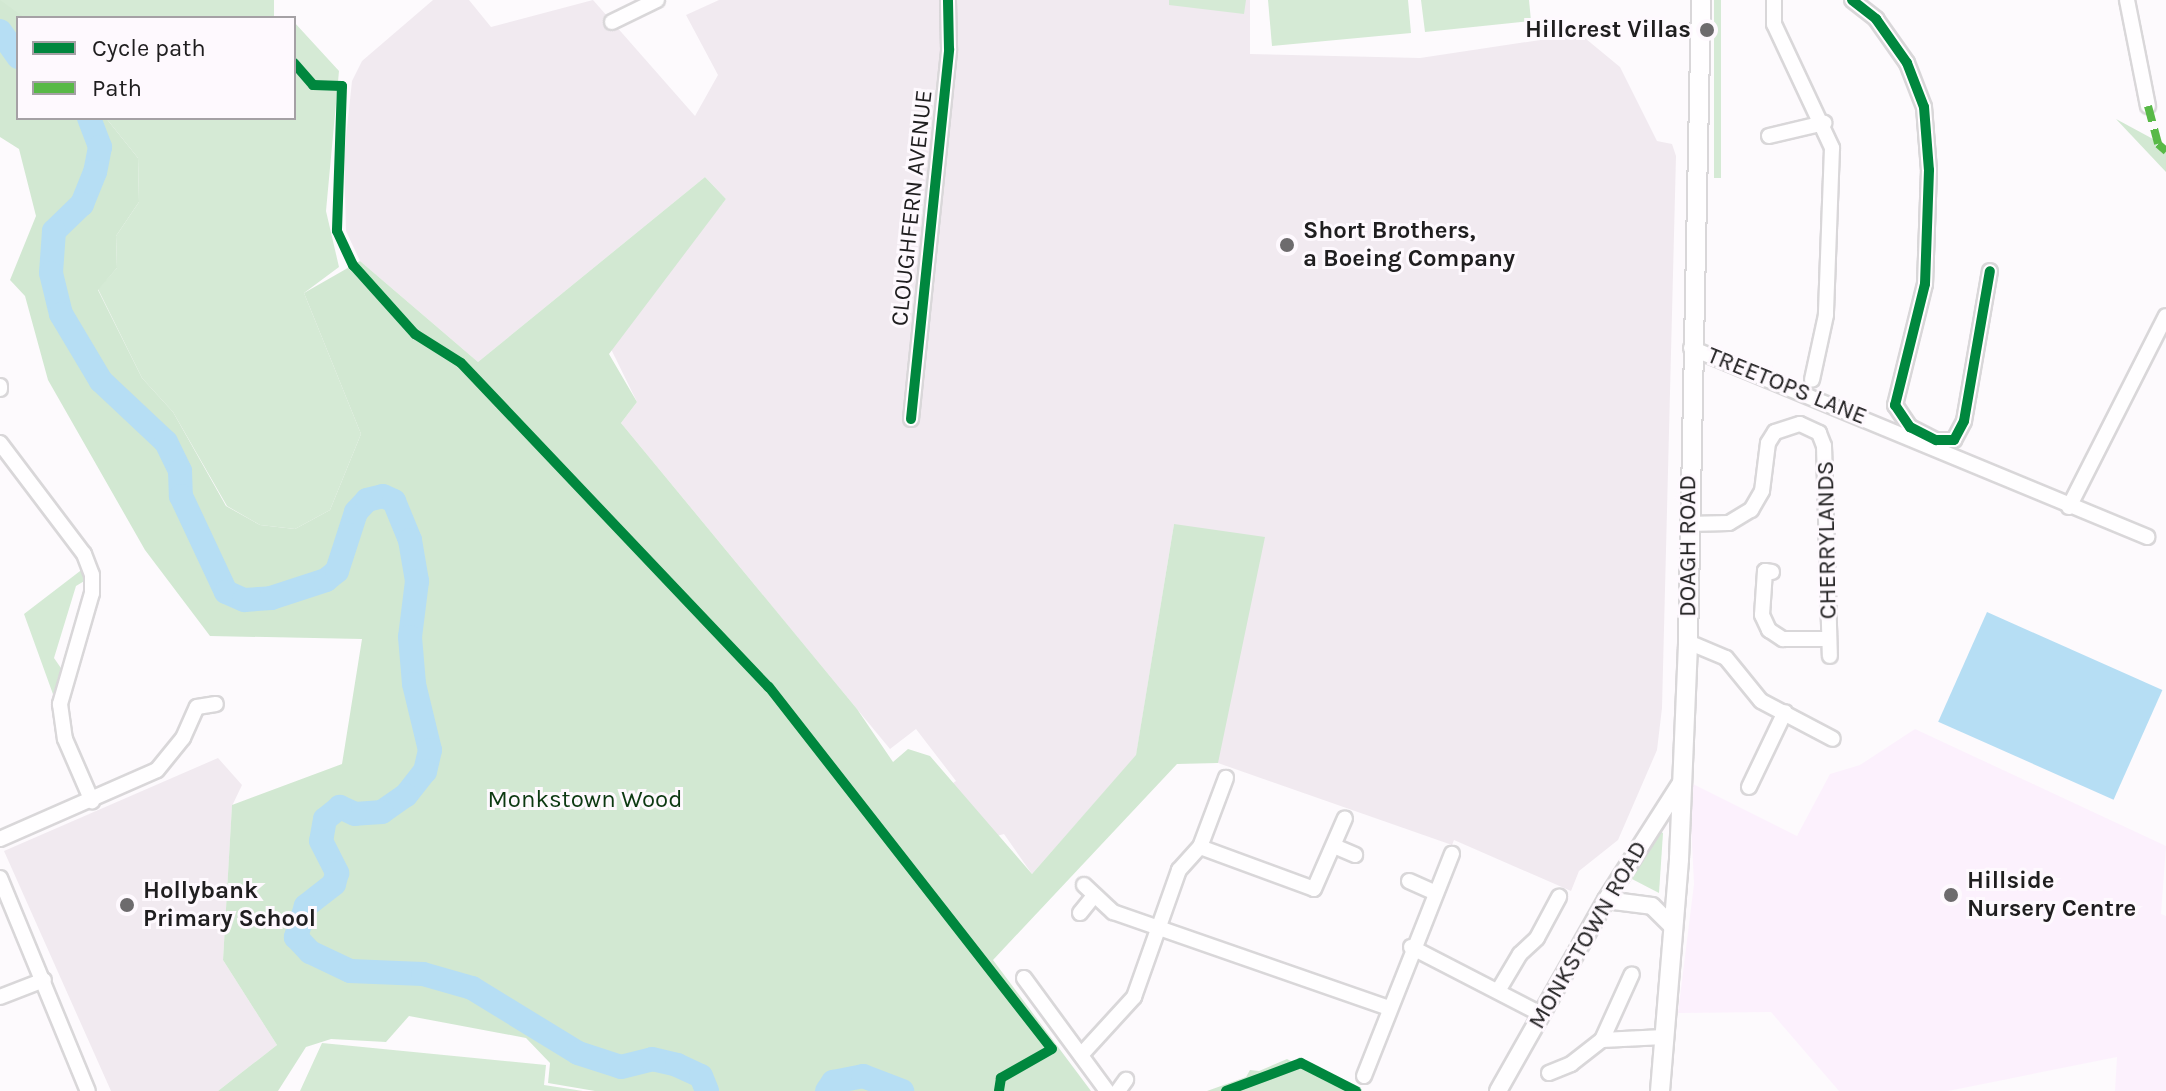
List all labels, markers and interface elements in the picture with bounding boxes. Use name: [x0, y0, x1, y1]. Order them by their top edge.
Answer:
legend: [16, 16, 296, 120]
place label: Hillcrest Villas: [1525, 16, 1691, 44]
marker: Hillcrest Villas: [1698, 21, 1716, 39]
text: Cycle path: [92, 34, 206, 62]
text: Path: [92, 74, 142, 102]
street label: CLOUGHFERN AVENUE: [885, 89, 939, 327]
place label: Short Brothers, a Boeing Company: [1303, 217, 1515, 273]
marker: Short Brothers, a Boeing Company: [1278, 236, 1296, 254]
street label: TREETOPS LANE: [1703, 341, 1871, 431]
street label: CHERRYLANDS: [1811, 460, 1843, 620]
street label: DOAGH ROAD: [1674, 475, 1702, 617]
park label: Monkstown Wood: [488, 786, 682, 814]
street label: MONKSTOWN ROAD: [1522, 836, 1654, 1034]
place label: Hillside Nursery Centre: [1967, 867, 2136, 923]
place label: Hollybank Primary School: [143, 877, 316, 933]
marker: Hillside Nursery Centre: [1942, 886, 1960, 904]
marker: Hollybank Primary School: [118, 896, 136, 914]

